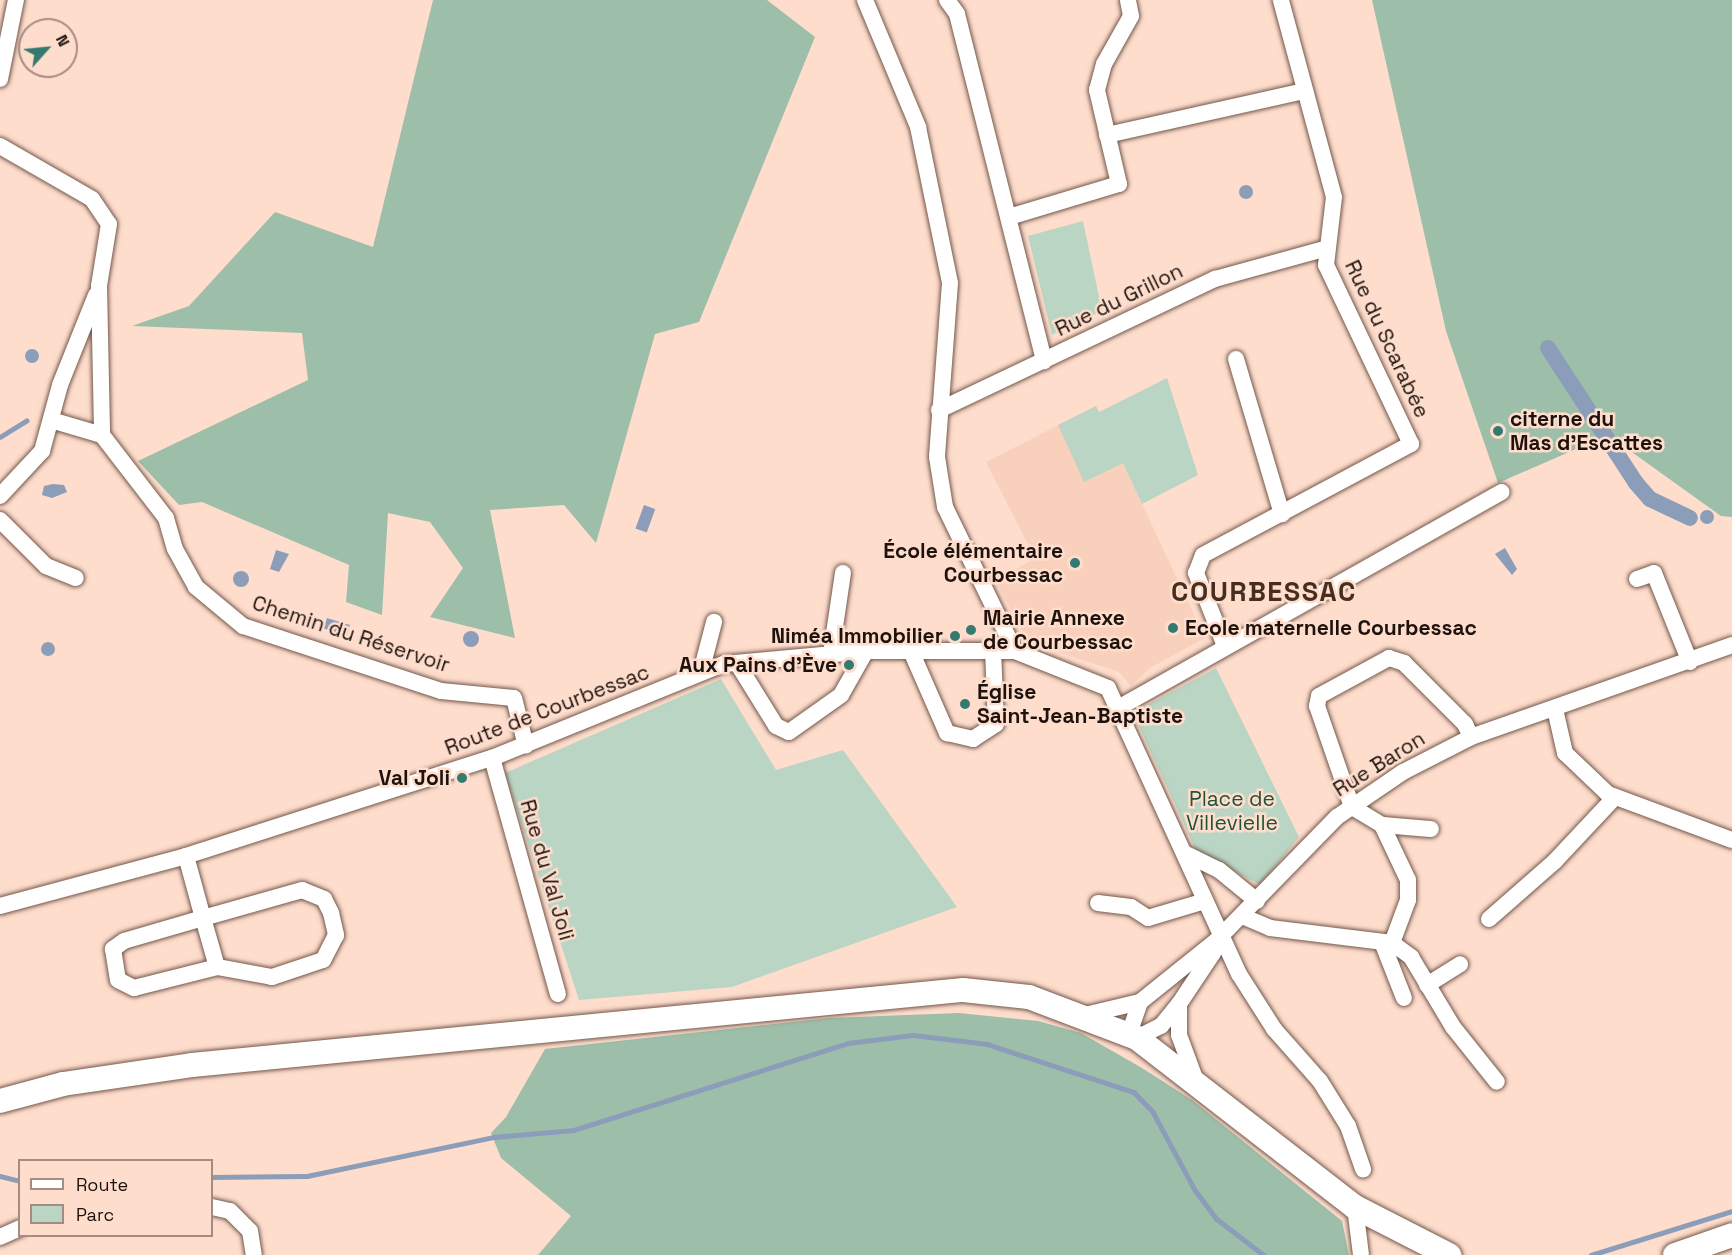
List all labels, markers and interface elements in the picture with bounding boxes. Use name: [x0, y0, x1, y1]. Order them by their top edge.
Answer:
north arrow: [18, 18, 78, 78]
text: N: [51, 31, 74, 50]
street label: Rue du Scarabée: [1339, 256, 1435, 422]
street label: Rue du Grillon: [1051, 258, 1187, 342]
place label: citerne du Mas d'Escattes: [1510, 406, 1663, 456]
marker: citerne du Mas d'Escattes: [1491, 424, 1505, 438]
place label: École élémentaire Courbessac: [883, 538, 1063, 588]
marker: École élémentaire Courbessac: [1068, 556, 1082, 570]
district label: COURBESSAC: [1171, 576, 1357, 608]
street label: Chemin du Réservoir: [249, 590, 453, 678]
place label: Mairie Annexe de Courbessac: [983, 605, 1133, 655]
place label: Ecole maternelle Courbessac: [1185, 615, 1477, 641]
marker: Ecole maternelle Courbessac: [1166, 621, 1180, 635]
place label: Niméa Immobilier: [771, 623, 943, 649]
marker: Mairie Annexe de Courbessac: [964, 623, 978, 637]
marker: Niméa Immobilier: [948, 629, 962, 643]
place label: Aux Pains d'Ève: [679, 652, 837, 678]
marker: Aux Pains d'Ève: [842, 658, 856, 672]
street label: Route de Courbessac: [441, 659, 653, 761]
place label: Église Saint-Jean-Baptiste: [977, 679, 1183, 729]
marker: Église Saint-Jean-Baptiste: [958, 697, 972, 711]
street label: Rue Baron: [1329, 726, 1429, 802]
place label: Val Joli: [379, 765, 450, 791]
marker: Val Joli: [455, 771, 469, 785]
park label: Place de Villevielle: [1186, 786, 1278, 836]
street label: Rue du Val Joli: [515, 796, 579, 944]
legend: [18, 1159, 213, 1237]
text: Route: [76, 1173, 128, 1196]
text: Parc: [76, 1203, 114, 1226]

